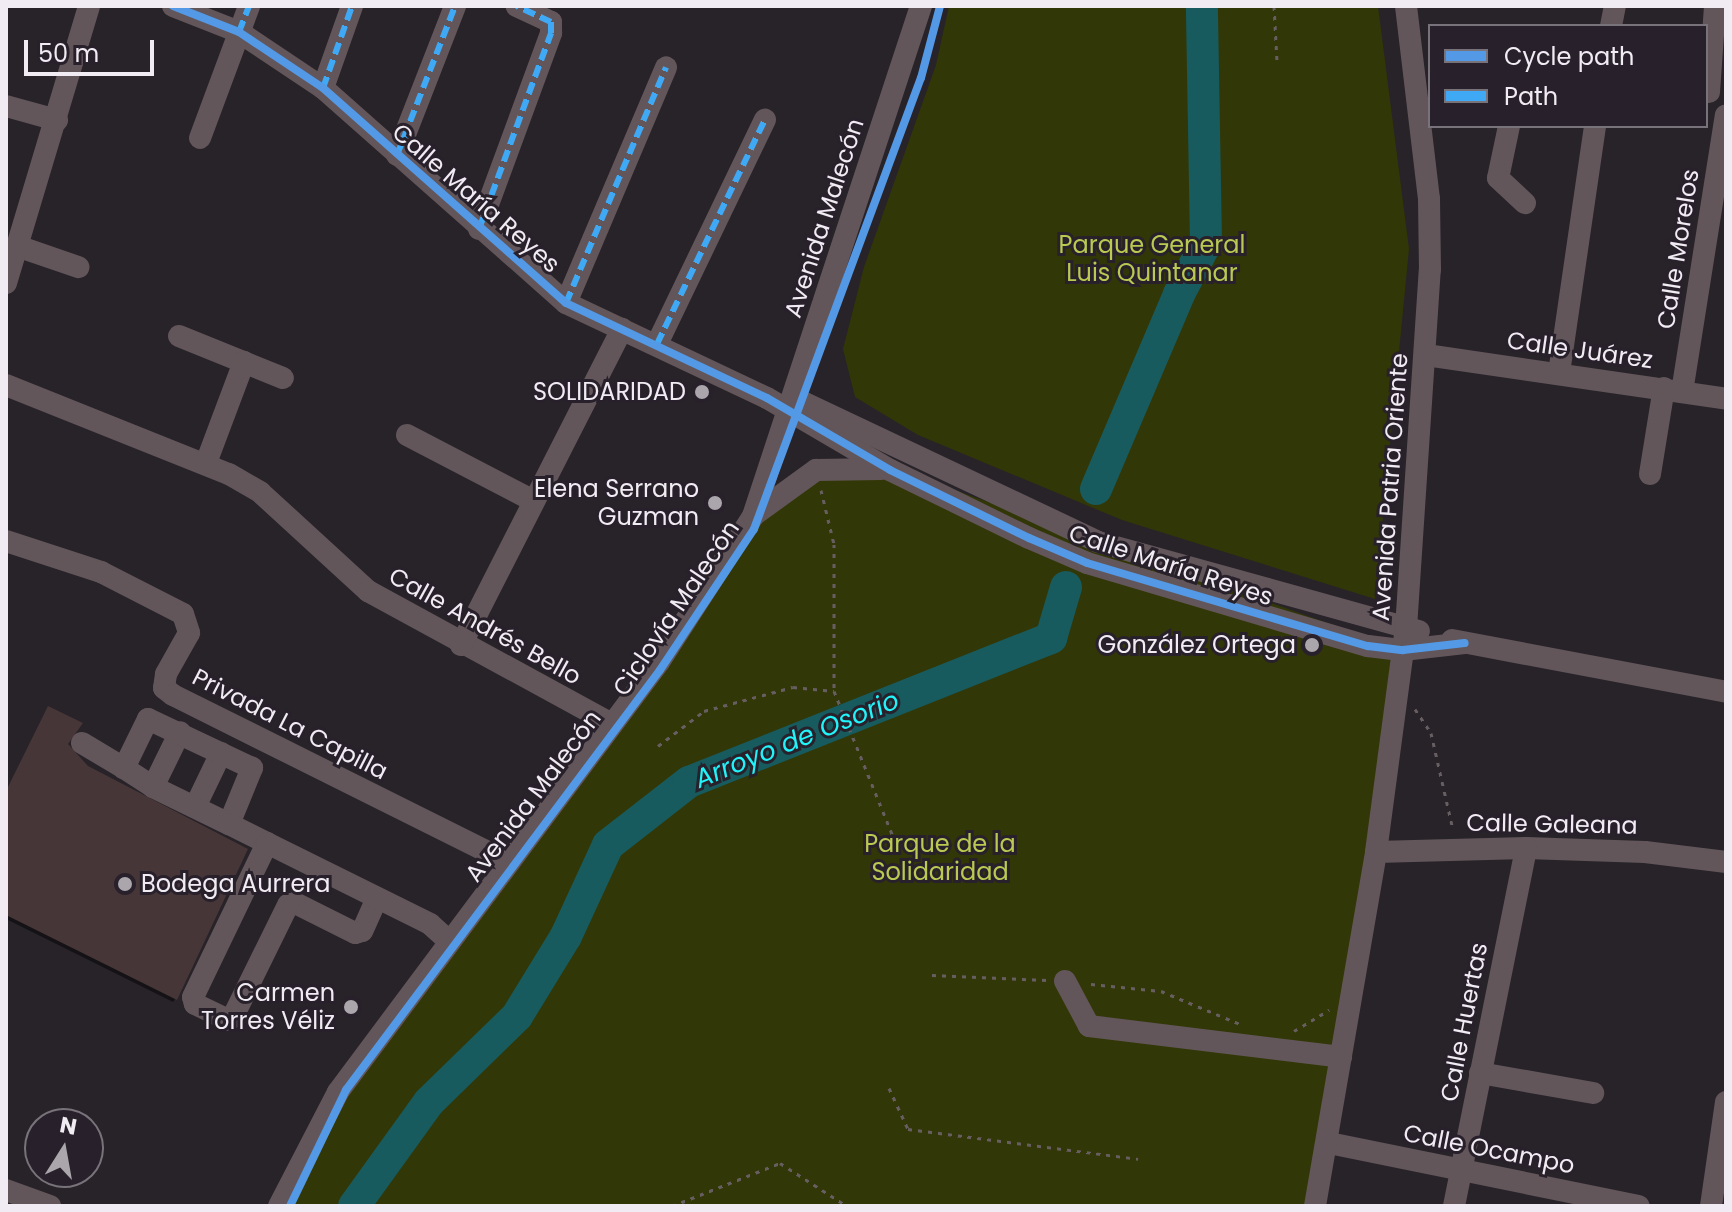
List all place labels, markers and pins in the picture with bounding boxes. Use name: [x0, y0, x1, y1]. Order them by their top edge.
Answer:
place label: SOLIDARIDAD: [533, 378, 686, 406]
marker: SOLIDARIDAD: [693, 383, 711, 401]
place label: Elena Serrano Guzman: [534, 475, 699, 531]
marker: Elena Serrano Guzman: [706, 494, 724, 512]
place label: González Ortega: [1097, 631, 1296, 659]
marker: González Ortega: [1303, 636, 1321, 654]
place label: Bodega Aurrera: [141, 870, 331, 898]
marker: Bodega Aurrera: [116, 875, 134, 893]
place label: Carmen Torres Véliz: [201, 979, 335, 1035]
marker: Carmen Torres Véliz: [342, 998, 360, 1016]

